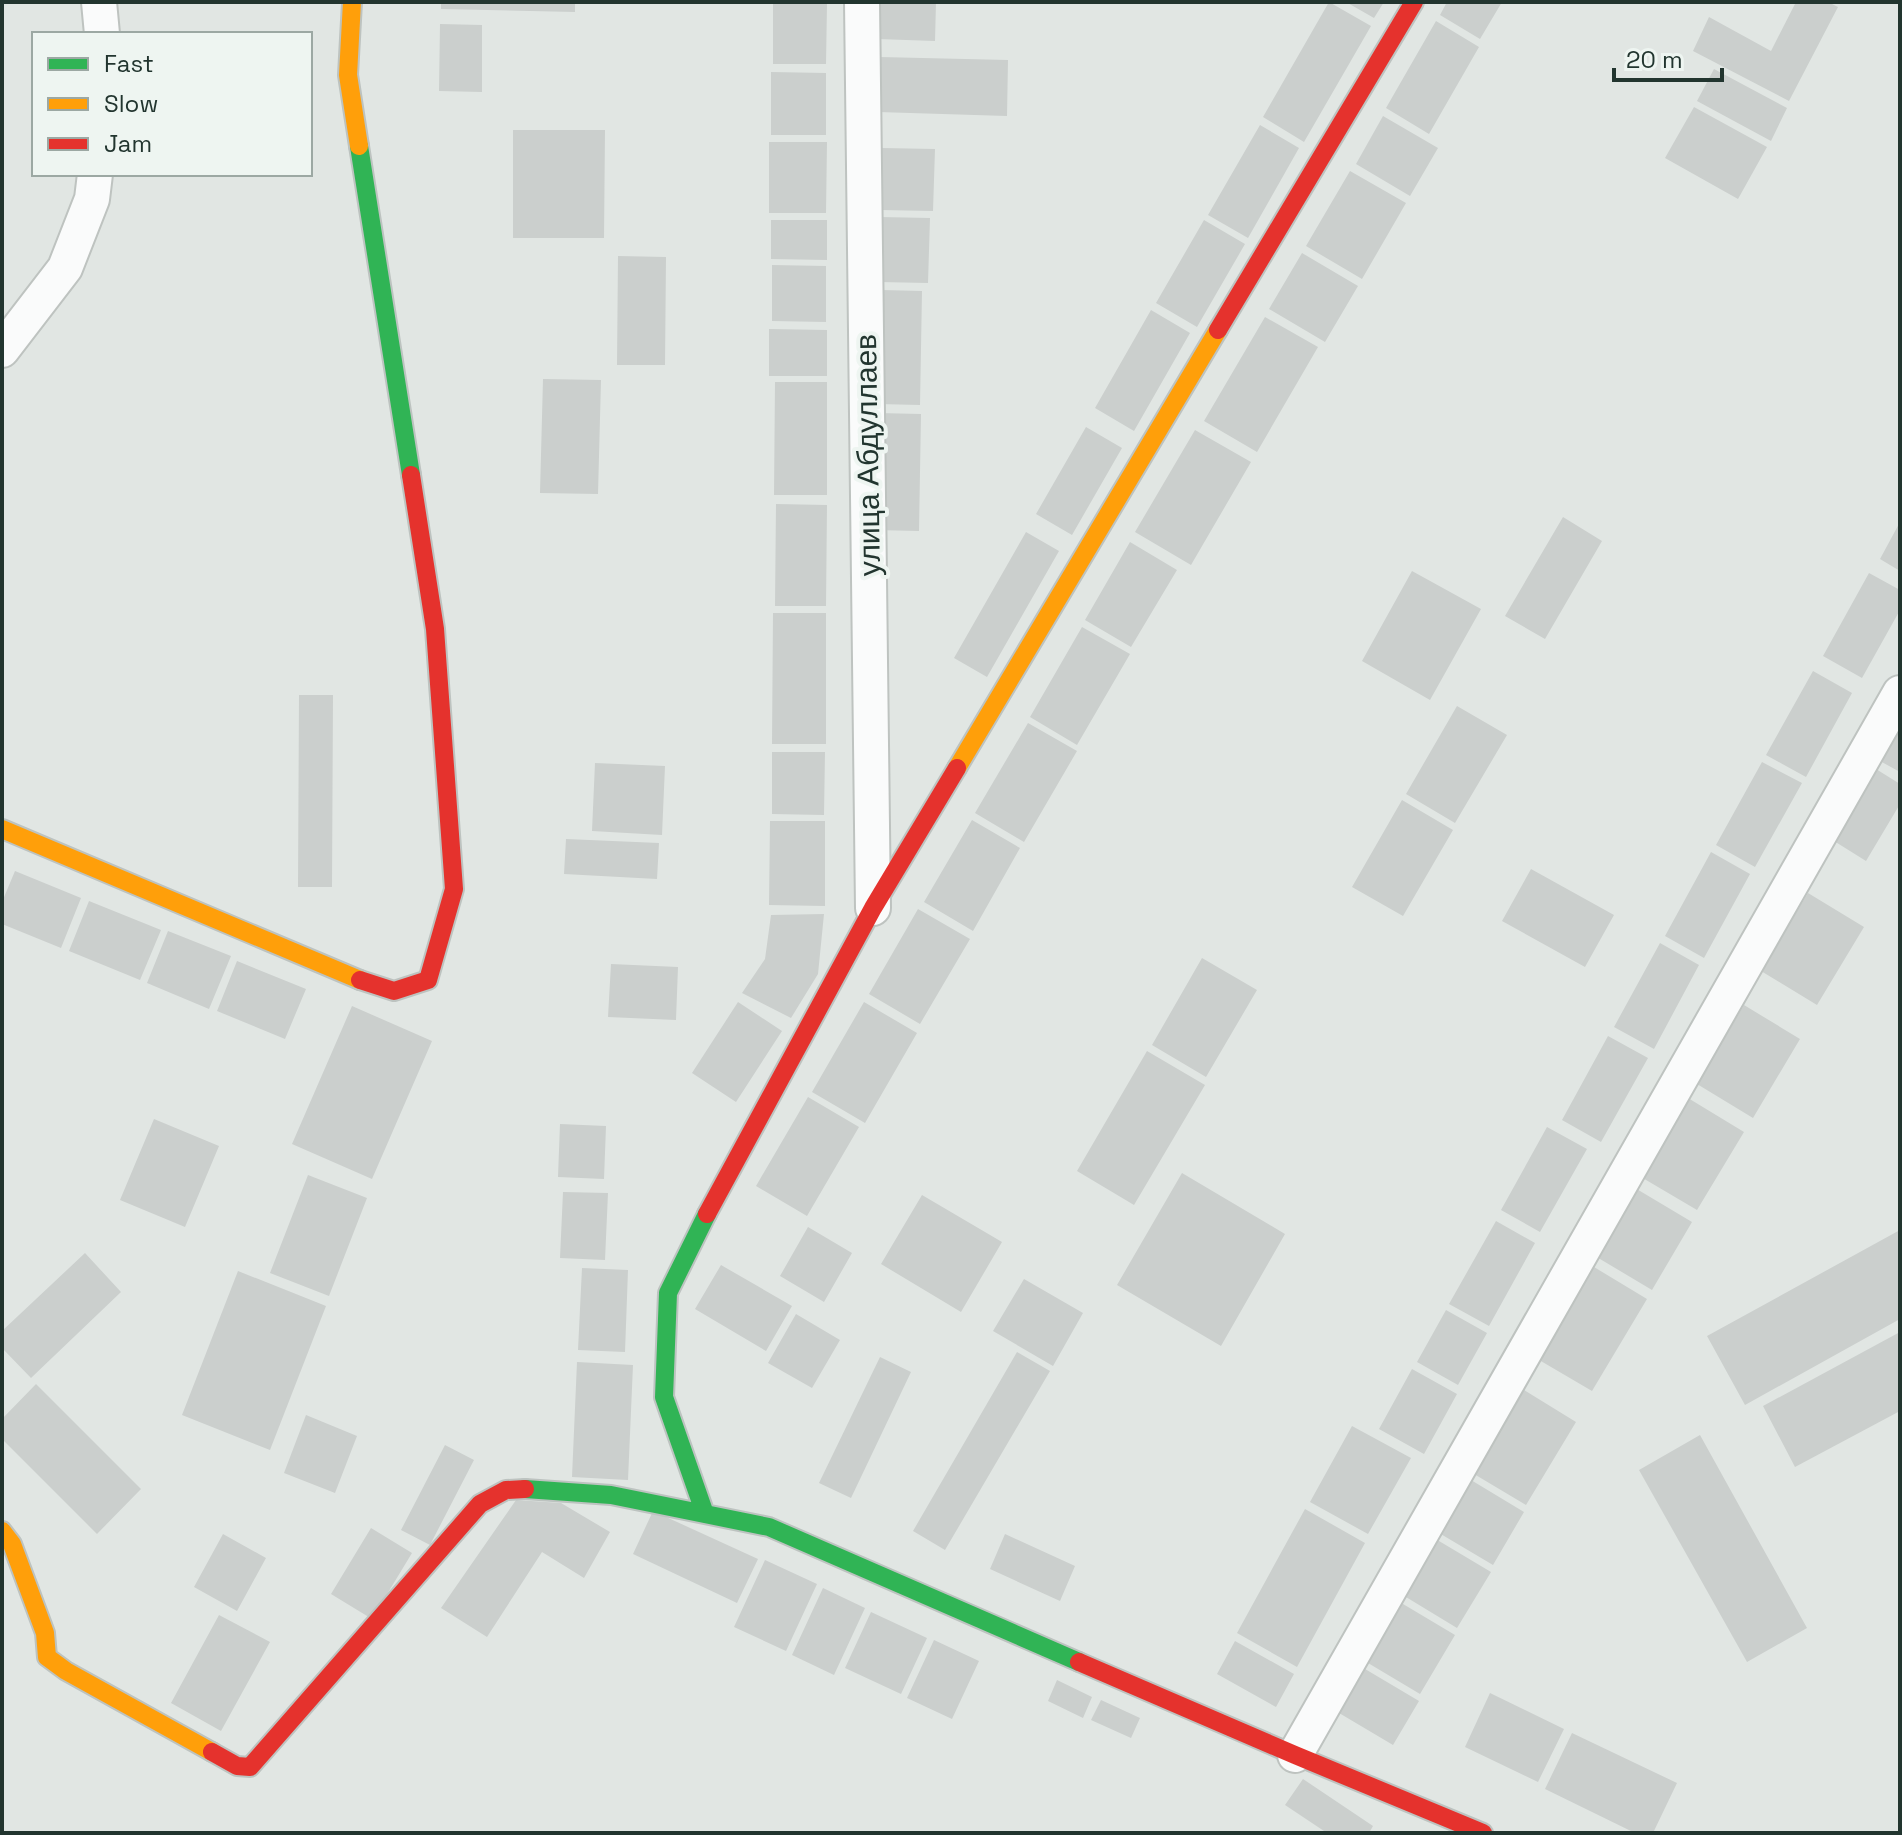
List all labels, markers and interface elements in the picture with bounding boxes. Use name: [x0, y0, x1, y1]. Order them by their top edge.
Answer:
legend: [32, 32, 312, 176]
scale bar: [1614, 32, 1722, 82]
text: 20 m: [1626, 44, 1683, 75]
text: Fast: [104, 48, 154, 79]
text: Slow: [104, 88, 158, 119]
text: Jam: [104, 128, 152, 159]
street label: улица Абдуллаев: [846, 334, 889, 576]

